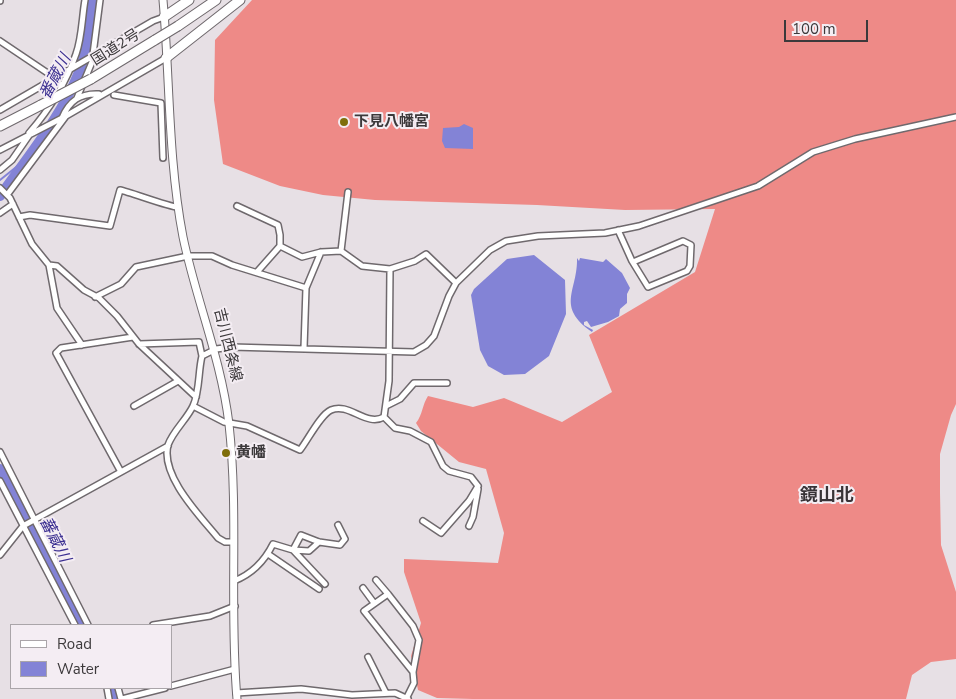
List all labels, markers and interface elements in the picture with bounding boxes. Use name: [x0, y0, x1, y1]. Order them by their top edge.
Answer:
scale bar: [786, 10, 870, 42]
text: 100 m: [792, 19, 836, 39]
street label: 国道2号: [88, 26, 144, 70]
water label: 番蔵川: [36, 51, 76, 103]
place label: 下見八幡宮: [354, 113, 429, 131]
marker: 下見八幡宮: [338, 116, 350, 128]
street label: 吉川西条線: [209, 306, 245, 384]
place label: 黄幡: [236, 444, 266, 462]
marker: 黄幡: [220, 447, 232, 459]
district label: 鏡山北: [800, 486, 854, 508]
water label: 蕃蔵川: [35, 514, 73, 566]
legend: [10, 624, 172, 689]
text: Road: [57, 634, 92, 654]
text: Water: [57, 659, 99, 679]

